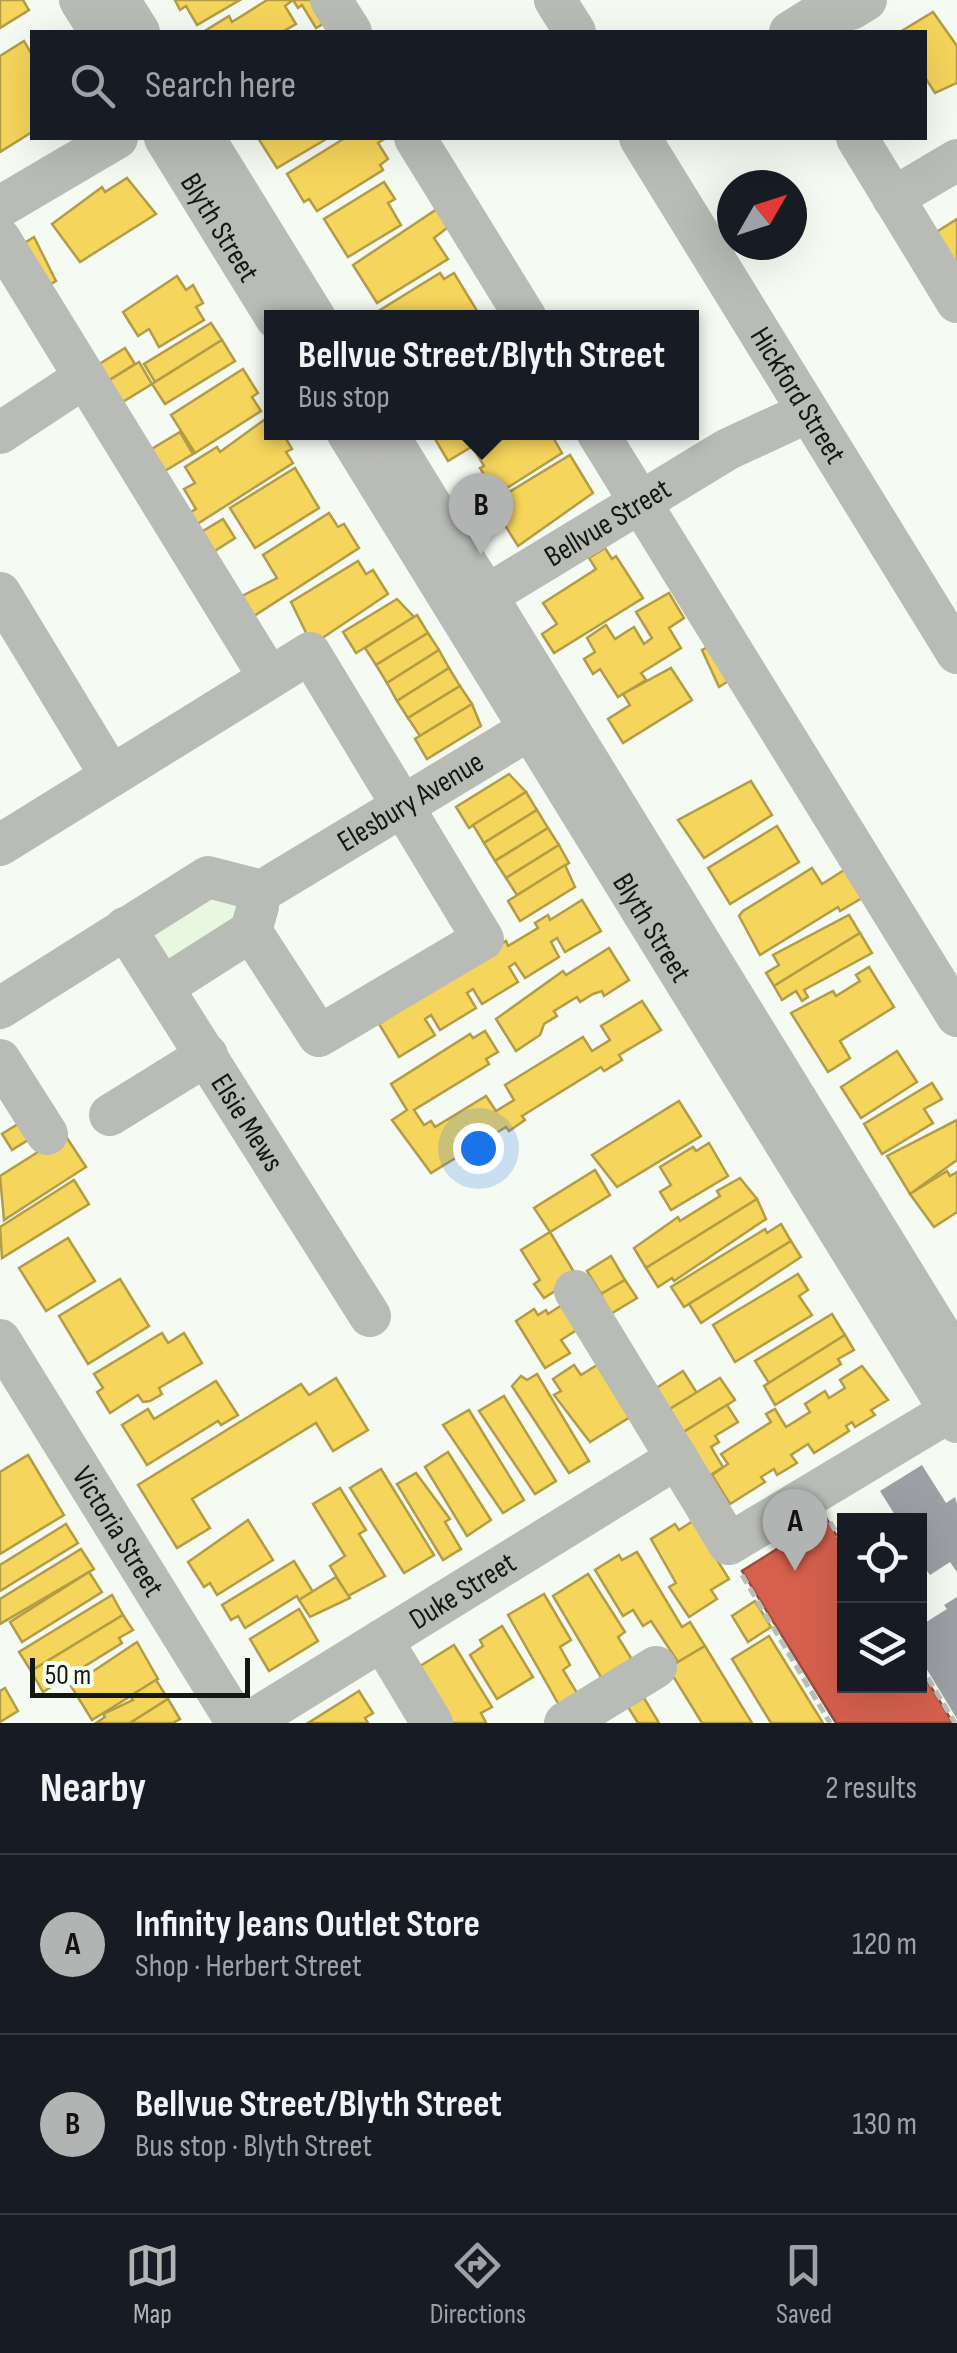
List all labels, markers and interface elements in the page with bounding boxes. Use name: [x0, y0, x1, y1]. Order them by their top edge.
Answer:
search box: [30, 30, 927, 140]
icon: search: [65, 58, 120, 113]
text: Search here: [145, 63, 296, 108]
street label: Blyth Street: [172, 167, 266, 289]
north arrow: [717, 170, 807, 260]
popup: [264, 310, 699, 440]
street label: Hickford Street: [742, 321, 853, 471]
text: Bellvue Street/Blyth Street: [298, 333, 665, 378]
text: Bus stop: [298, 378, 390, 417]
street label: Bellvue Street: [538, 471, 677, 575]
pin: B: [448, 472, 514, 555]
street label: Elesbury Avenue: [331, 744, 491, 860]
street label: Blyth Street: [604, 867, 698, 989]
street label: Elsie Mews: [203, 1067, 291, 1179]
your location: [453, 1123, 504, 1174]
street label: Victoria Street: [64, 1460, 171, 1603]
pin: A: [762, 1488, 828, 1571]
map controls: [837, 1513, 927, 1693]
button: locate: [837, 1513, 927, 1603]
street label: Duke Street: [403, 1545, 523, 1638]
button: layers: [837, 1603, 927, 1693]
scale bar: [30, 1653, 250, 1698]
text: 50 m: [45, 1659, 91, 1692]
text: Nearby: [40, 1763, 146, 1814]
text: 2 results: [825, 1769, 917, 1808]
text: Infinity Jeans Outlet Store: [135, 1902, 480, 1947]
text: A: [65, 1925, 80, 1964]
text: 120 m: [852, 1925, 917, 1964]
text: Shop · Herbert Street: [135, 1947, 362, 1986]
text: Bellvue Street/Blyth Street: [135, 2082, 502, 2127]
text: B: [65, 2105, 80, 2144]
text: 130 m: [852, 2105, 917, 2144]
text: Bus stop · Blyth Street: [135, 2127, 372, 2166]
tab: Map: [125, 2238, 180, 2331]
tab: Directions: [430, 2238, 526, 2331]
tab: Saved: [776, 2238, 832, 2331]

